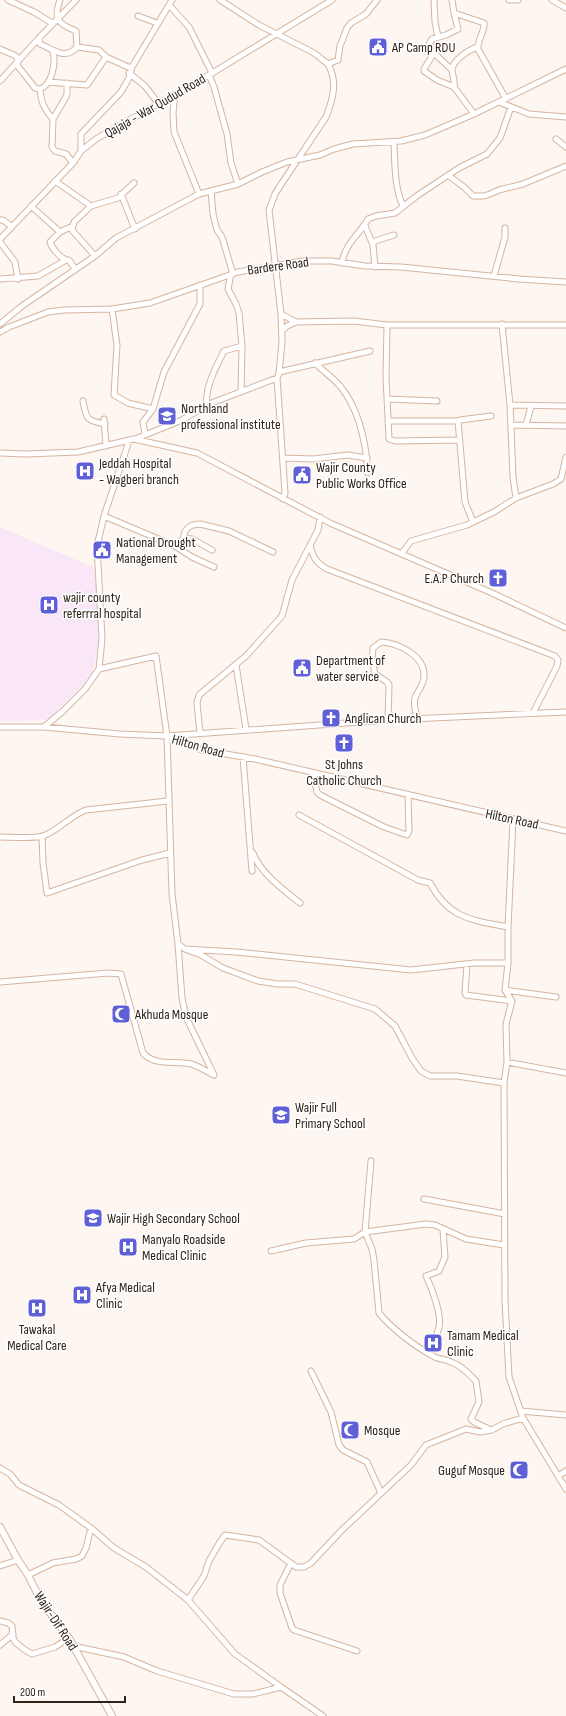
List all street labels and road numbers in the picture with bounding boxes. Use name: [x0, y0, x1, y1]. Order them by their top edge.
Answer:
street label: Qajaja - War Qudud Road: [101, 70, 209, 142]
street label: Bardere Road: [246, 253, 310, 279]
street label: Hilton Road: [170, 730, 226, 762]
street label: Hilton Road: [484, 805, 540, 833]
street label: Wajir-Dif Road: [31, 1588, 82, 1654]

